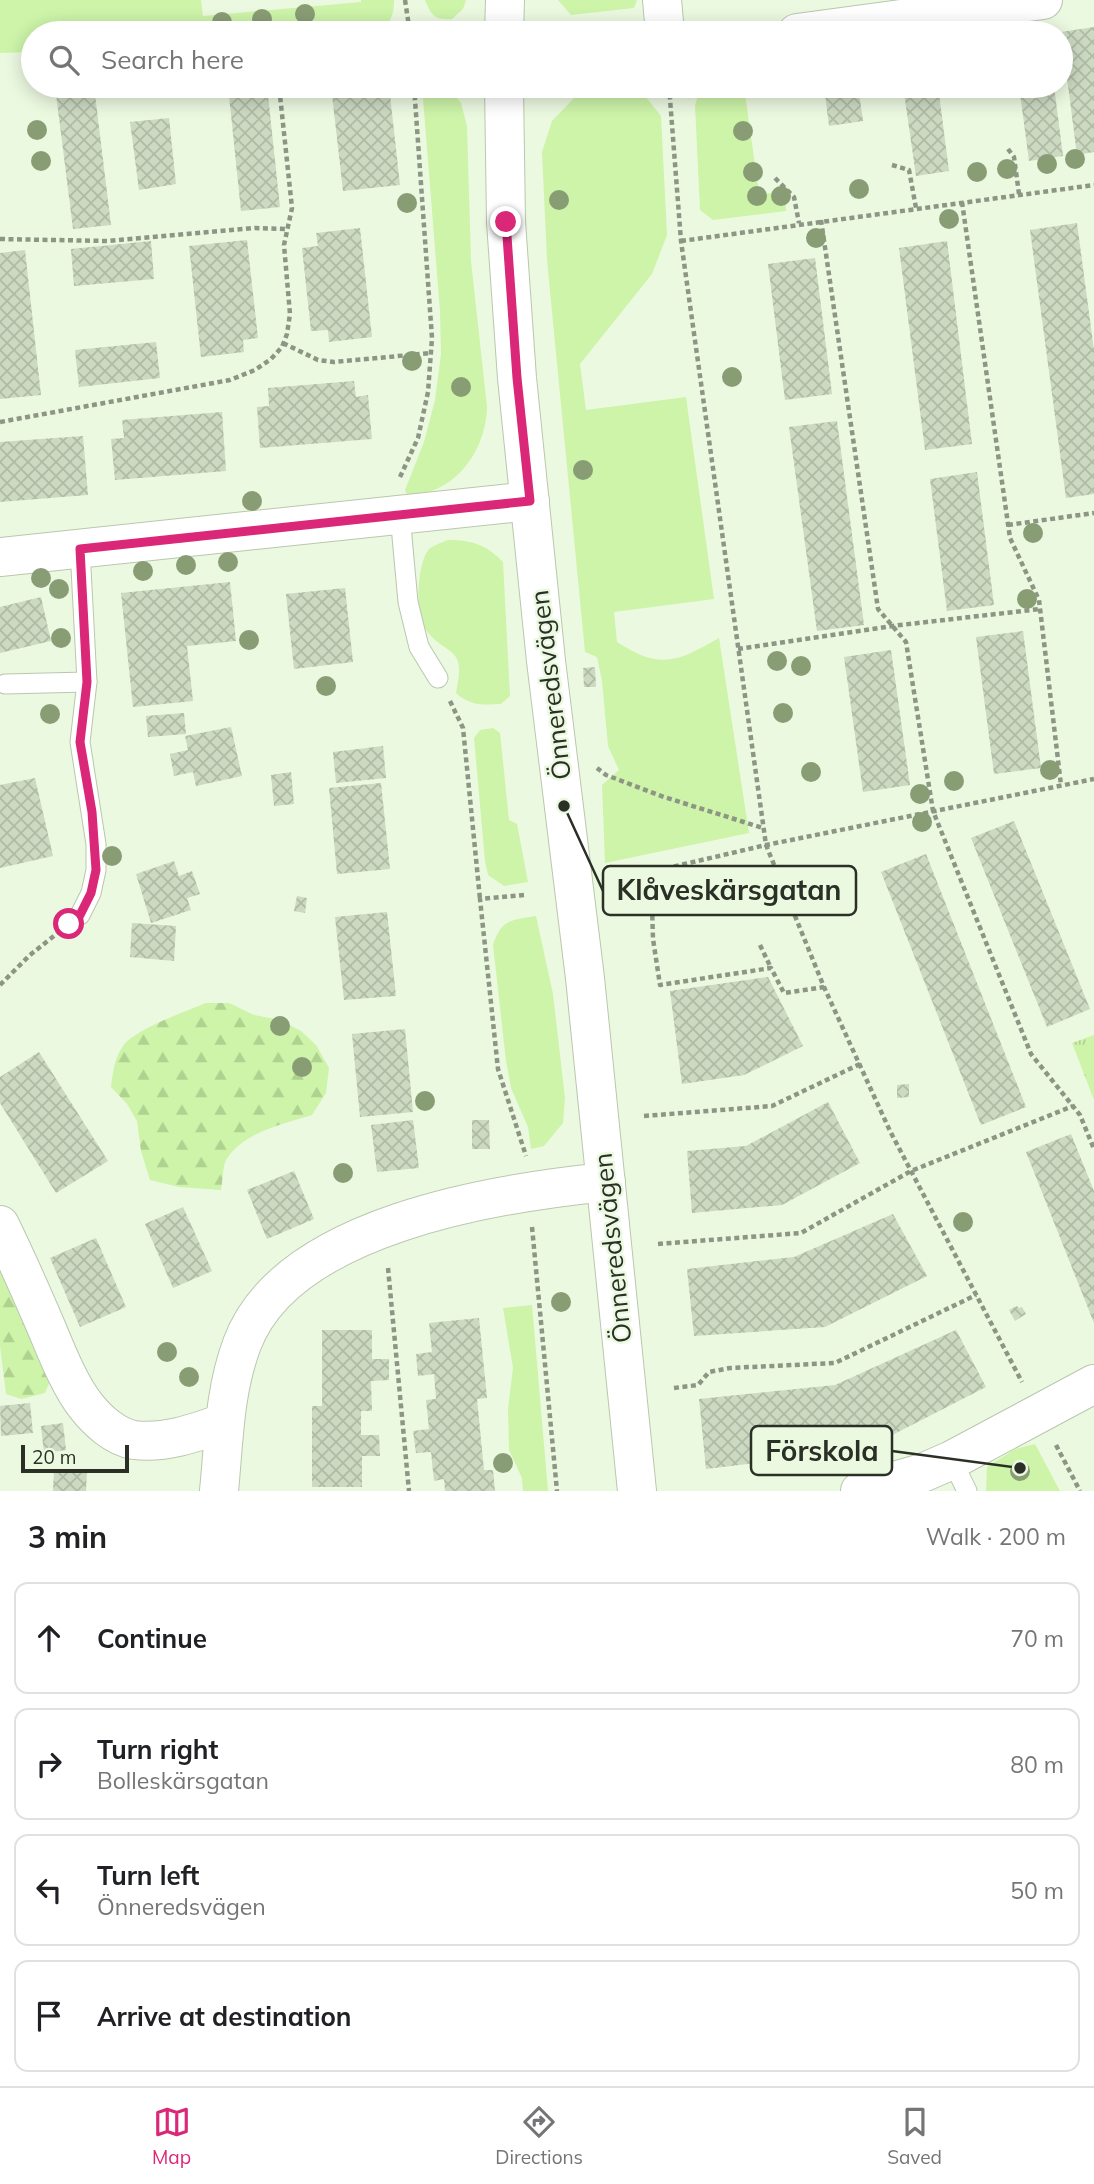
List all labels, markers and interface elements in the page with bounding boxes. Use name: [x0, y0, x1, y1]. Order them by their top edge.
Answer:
search box: [21, 21, 1073, 98]
icon: search: [45, 41, 83, 79]
text: Search here: [101, 43, 244, 76]
route end: [490, 206, 521, 237]
street label: Önneredsvägen: [522, 588, 578, 782]
callout: Klåveskärsgatan: [603, 866, 856, 915]
text: Klåveskärsgatan: [617, 872, 841, 907]
route start: [53, 908, 84, 939]
street label: Önneredsvägen: [586, 1151, 638, 1345]
callout: Förskola: [751, 1426, 892, 1475]
text: Förskola: [765, 1433, 879, 1468]
scale bar: [21, 1442, 130, 1474]
text: 20 m: [32, 1445, 76, 1469]
text: 3 min: [28, 1518, 107, 1556]
text: Walk · 200 m: [926, 1522, 1066, 1551]
icon: ahead: [30, 1619, 68, 1657]
text: Continue: [97, 1622, 207, 1655]
text: 70 m: [1010, 1624, 1064, 1653]
text: Turn right: [97, 1733, 218, 1766]
icon: right: [30, 1745, 68, 1783]
text: 80 m: [1010, 1750, 1064, 1779]
text: Bolleskärsgatan: [97, 1766, 269, 1795]
text: Turn left: [97, 1859, 199, 1892]
icon: left: [30, 1871, 68, 1909]
text: 50 m: [1010, 1876, 1064, 1905]
text: Önneredsvägen: [97, 1892, 266, 1921]
icon: arrive: [30, 1997, 68, 2035]
text: Arrive at destination: [97, 2000, 352, 2033]
tab: Map: [152, 2103, 191, 2169]
tab: Directions: [495, 2103, 583, 2169]
tab: Saved: [887, 2103, 942, 2169]

